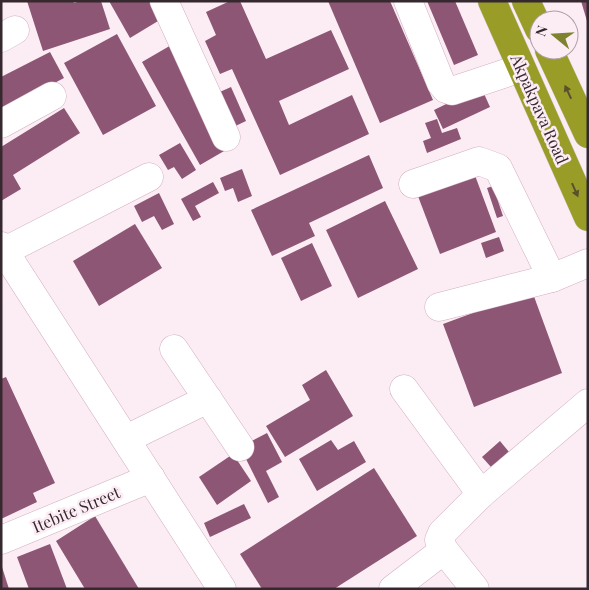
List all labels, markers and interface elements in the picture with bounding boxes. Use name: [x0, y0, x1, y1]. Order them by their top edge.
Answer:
north arrow: [529, 10, 579, 60]
text: N: [531, 23, 552, 39]
street label: Akpakpava Road: [506, 50, 574, 167]
one-way arrow: [564, 85, 572, 99]
one-way arrow: [572, 183, 580, 197]
street label: Itebite Street: [29, 481, 123, 537]

